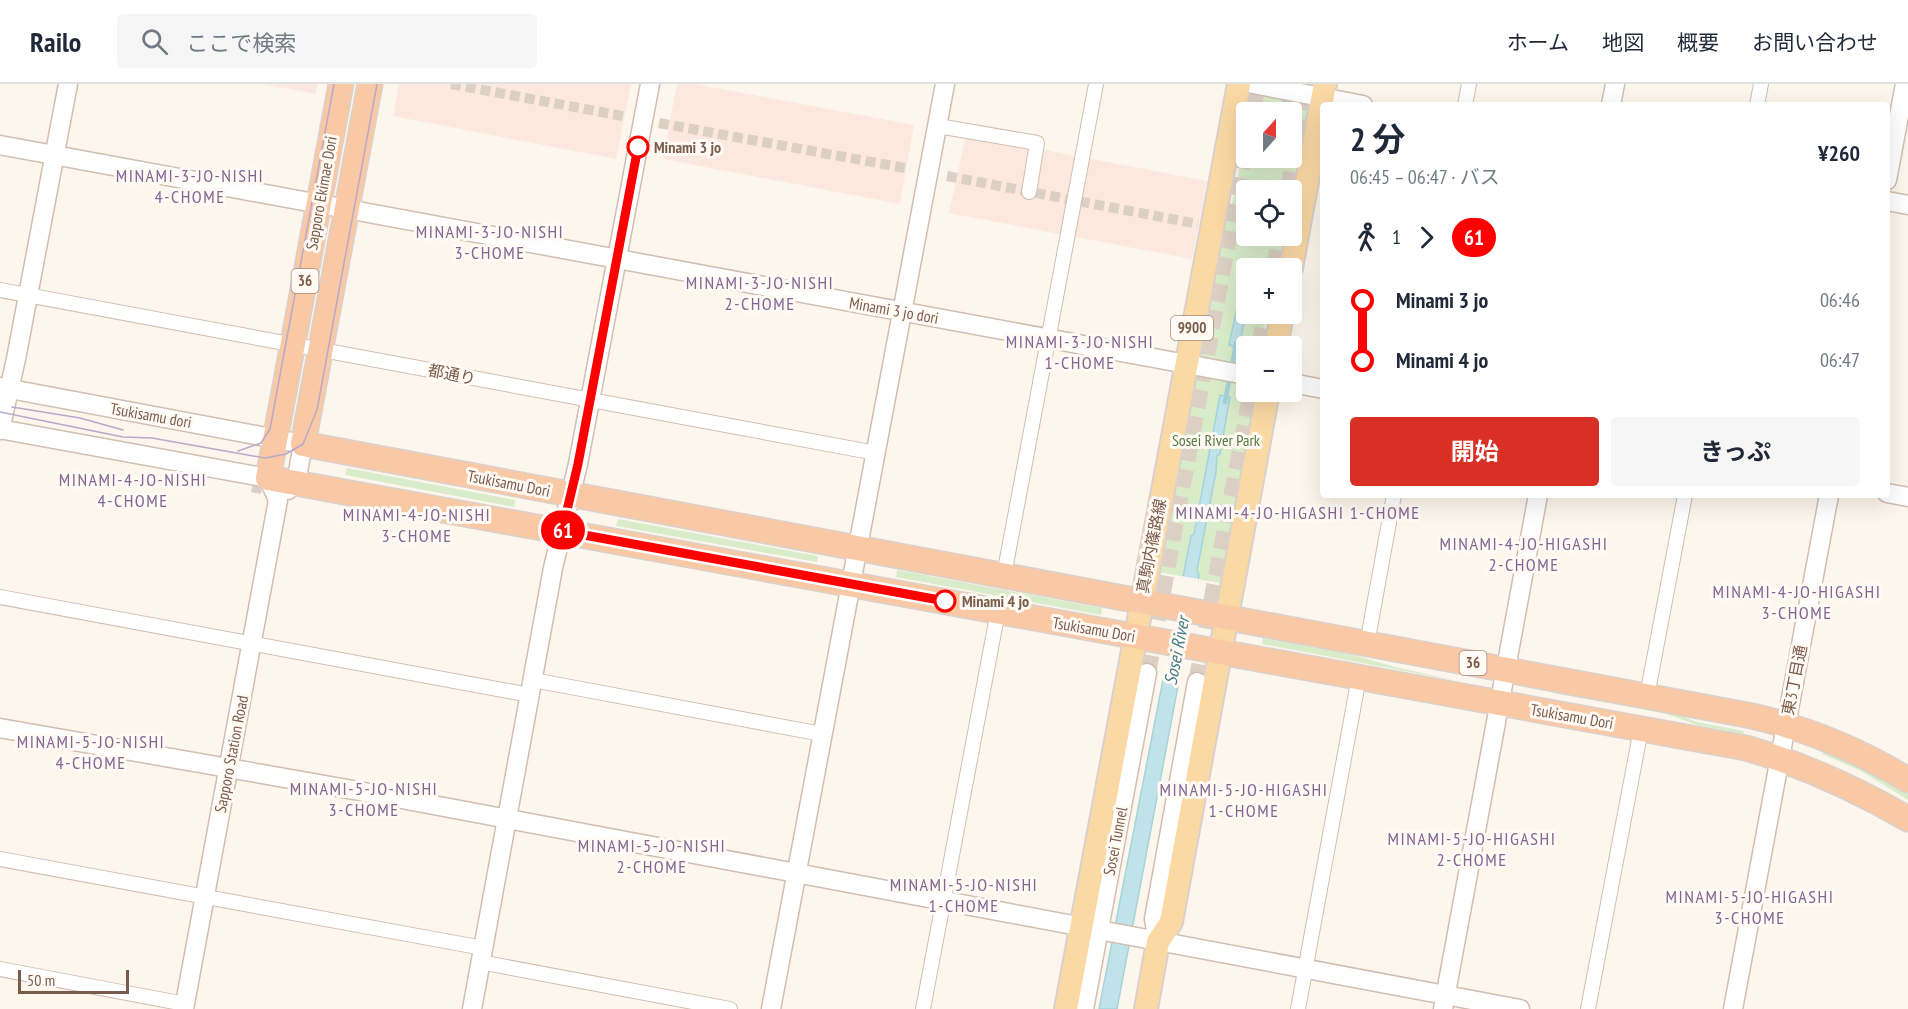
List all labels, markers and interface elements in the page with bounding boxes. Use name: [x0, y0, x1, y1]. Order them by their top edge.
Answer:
search box: [117, 14, 537, 68]
text: Railo: [30, 23, 81, 60]
icon: search: [138, 25, 171, 58]
text: ここで検索: [186, 29, 296, 57]
text: ホーム: [1507, 29, 1569, 56]
text: 地図: [1602, 29, 1644, 56]
text: 概要: [1677, 29, 1719, 56]
text: お問い合わせ: [1752, 29, 1878, 56]
north arrow: [1236, 102, 1302, 168]
map controls: [1236, 102, 1302, 402]
text: 2 分: [1350, 117, 1406, 160]
street label: Sapporo Ekimae Dori: [301, 134, 341, 252]
marker: Minami 3 jo: [627, 136, 649, 158]
place label: Minami 3 jo: [654, 137, 721, 157]
text: ¥260: [1818, 139, 1860, 167]
district label: MINAMI-3-JO-NISHI 4-CHOME: [116, 164, 264, 208]
text: 06:45 – 06:47 · バス: [1350, 164, 1500, 190]
button: locate: [1236, 180, 1302, 246]
district label: MINAMI-3-JO-NISHI 3-CHOME: [416, 220, 564, 264]
icon: walk: [1350, 221, 1383, 254]
icon: forward: [1410, 221, 1443, 254]
text: 1: [1392, 224, 1401, 250]
text: 61: [1464, 224, 1484, 251]
button: +: [1236, 258, 1302, 324]
road number: 36: [292, 269, 318, 293]
district label: MINAMI-3-JO-NISHI 2-CHOME: [686, 271, 834, 315]
text: Minami 3 jo: [1396, 286, 1488, 314]
text: 06:46: [1820, 287, 1860, 313]
street label: Minami 3 jo dori: [848, 292, 940, 328]
road number: 9900: [1171, 316, 1213, 340]
district label: MINAMI-3-JO-NISHI 1-CHOME: [1006, 330, 1154, 374]
button: −: [1236, 336, 1302, 402]
text: Minami 4 jo: [1396, 346, 1488, 374]
text: 06:47: [1820, 347, 1860, 373]
street label: 都通り: [427, 360, 477, 388]
street label: Tsukisamu dori: [109, 398, 193, 432]
button: 開始: [1350, 417, 1599, 486]
button: きっぷ: [1611, 417, 1860, 486]
park label: Sosei River Park: [1172, 430, 1261, 450]
street label: Tsukisamu Dori: [466, 465, 552, 501]
district label: MINAMI-4-JO-NISHI 4-CHOME: [59, 468, 207, 512]
street label: 真駒内篠路線: [1132, 497, 1170, 595]
district label: MINAMI-4-JO-HIGASHI 1-CHOME: [1176, 501, 1420, 524]
district label: MINAMI-4-JO-NISHI 3-CHOME: [343, 503, 491, 547]
line badge: 61: [536, 510, 590, 550]
text: 61: [553, 517, 573, 544]
district label: MINAMI-4-JO-HIGASHI 2-CHOME: [1440, 532, 1608, 576]
district label: MINAMI-4-JO-HIGASHI 3-CHOME: [1713, 580, 1881, 624]
marker: Minami 4 jo: [934, 590, 956, 612]
place label: Minami 4 jo: [962, 591, 1029, 611]
street label: Tsukisamu Dori: [1051, 612, 1137, 646]
water label: Sosei River: [1159, 612, 1195, 687]
street label: 東3丁目通: [1777, 643, 1811, 717]
road number: 36: [1460, 651, 1486, 675]
street label: Sapporo Station Road: [210, 694, 252, 814]
street label: Tsukisamu Dori: [1529, 699, 1615, 733]
district label: MINAMI-5-JO-NISHI 4-CHOME: [17, 730, 165, 774]
district label: MINAMI-5-JO-NISHI 3-CHOME: [290, 777, 438, 821]
district label: MINAMI-5-JO-HIGASHI 1-CHOME: [1160, 778, 1328, 822]
street label: Sosei Tunnel: [1099, 805, 1131, 877]
district label: MINAMI-5-JO-HIGASHI 2-CHOME: [1388, 827, 1556, 871]
district label: MINAMI-5-JO-NISHI 2-CHOME: [578, 834, 726, 878]
district label: MINAMI-5-JO-NISHI 1-CHOME: [890, 873, 1038, 917]
district label: MINAMI-5-JO-HIGASHI 3-CHOME: [1666, 885, 1834, 929]
scale bar: [18, 967, 129, 994]
text: 50 m: [27, 970, 55, 990]

